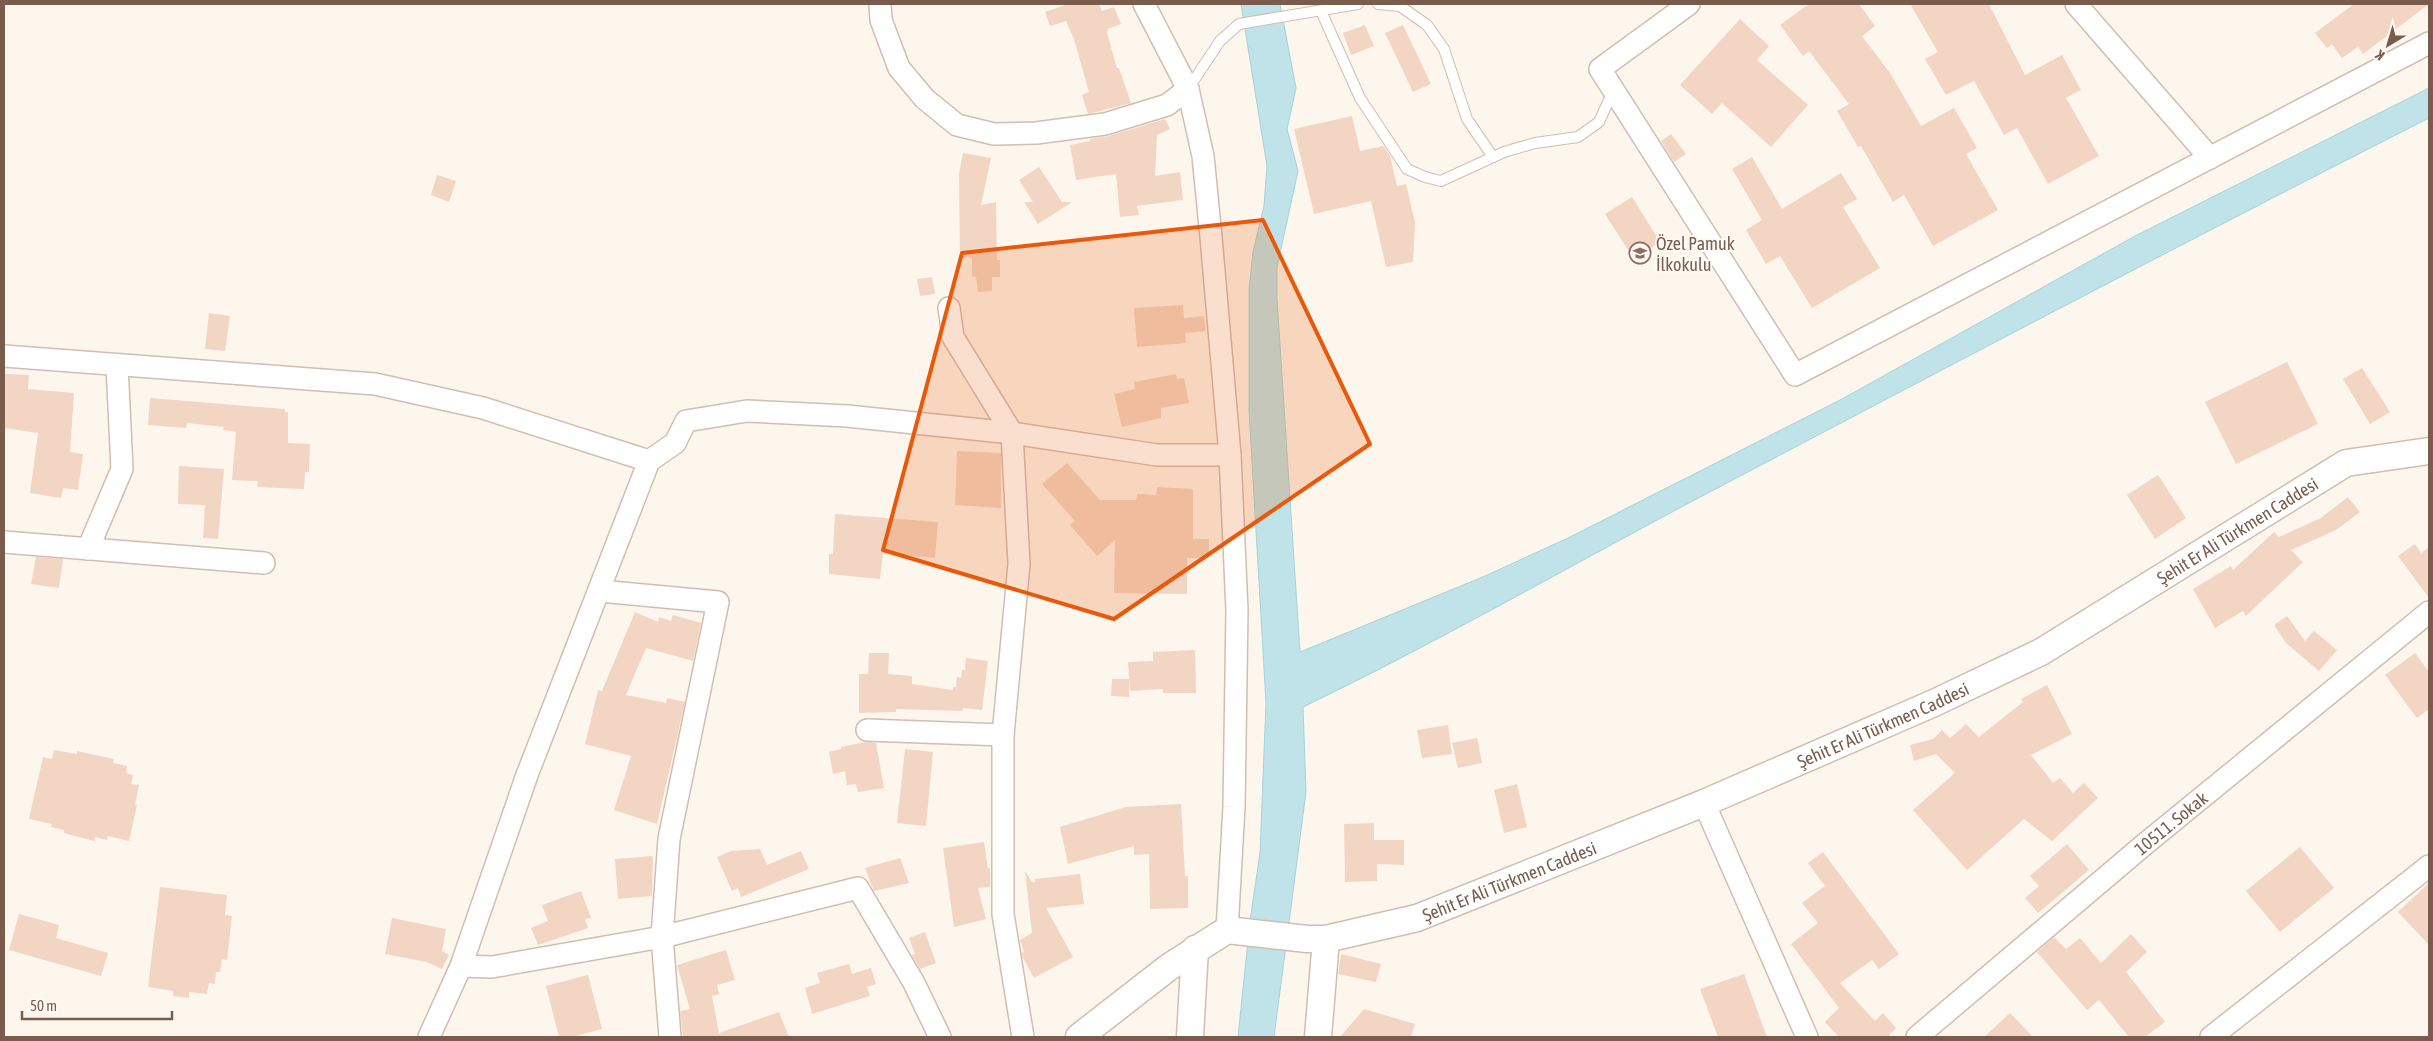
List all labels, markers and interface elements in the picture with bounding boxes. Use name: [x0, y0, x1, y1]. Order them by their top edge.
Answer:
north arrow: [2363, 20, 2413, 70]
text: K: [2372, 47, 2388, 64]
place label: Özel Pamuk İlkokulu: [1656, 233, 1735, 275]
school or university icon: Özel Pamuk İlkokulu: [1628, 241, 1652, 265]
street label: Şehit Er Ali Türkmen Caddesi: [2153, 473, 2322, 588]
street label: Şehit Er Ali Türkmen Caddesi: [1794, 678, 1972, 772]
street label: 10511. Sokak: [2130, 787, 2212, 859]
street label: Şehit Er Ali Türkmen Caddesi: [1419, 837, 1599, 925]
scale bar: [22, 988, 172, 1020]
text: 50 m: [30, 997, 57, 1014]

